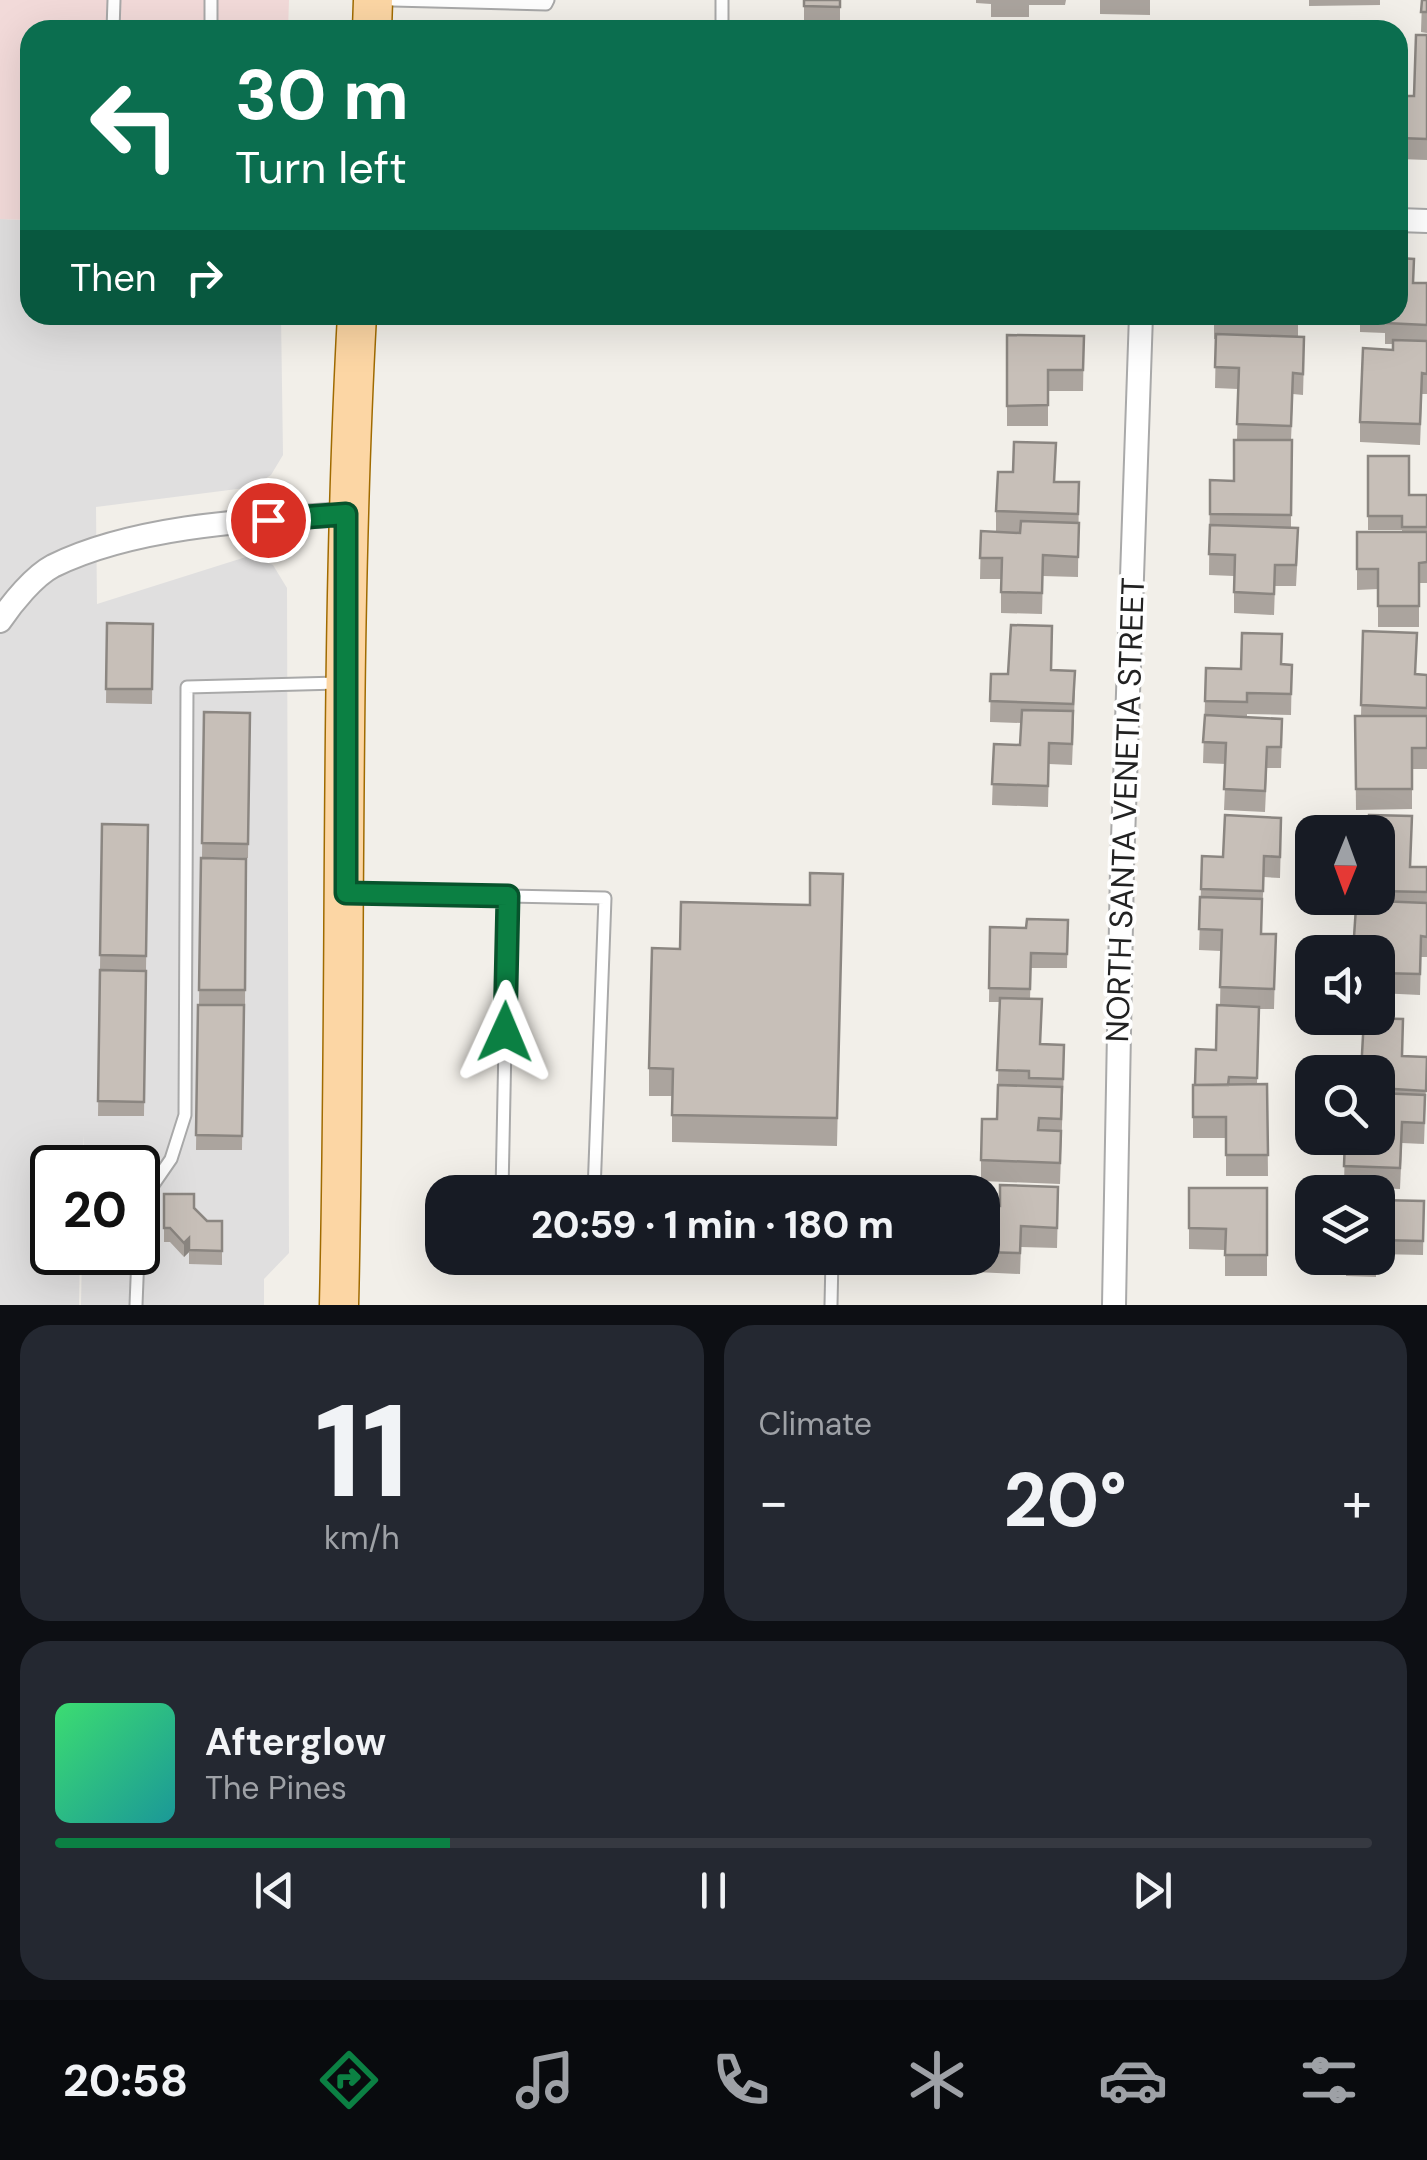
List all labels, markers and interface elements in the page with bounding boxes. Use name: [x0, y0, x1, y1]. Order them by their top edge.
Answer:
text: 30 m: [235, 50, 409, 141]
icon: left: [70, 60, 200, 190]
text: Turn left: [235, 138, 407, 197]
icon: right: [177, 250, 232, 305]
text: Then: [70, 253, 157, 303]
pin: [226, 478, 311, 563]
icon: arrive: [241, 493, 296, 548]
street label: NORTH SANTA VENETIA STREET: [1096, 577, 1154, 1043]
north arrow: [1295, 815, 1395, 915]
map controls: [1295, 815, 1395, 1275]
button: sound: [1295, 935, 1395, 1035]
position arrow: [453, 980, 557, 1084]
button: search: [1295, 1055, 1395, 1155]
speed limit sign: 20: [30, 1145, 160, 1275]
button: layers: [1295, 1175, 1395, 1275]
text: 20:59 · 1 min · 180 m: [531, 1200, 894, 1250]
text: 11: [314, 1367, 409, 1536]
text: Climate: [759, 1403, 872, 1445]
text: 20°: [1004, 1452, 1127, 1549]
text: −: [759, 1466, 789, 1538]
text: +: [1342, 1466, 1372, 1538]
text: km/h: [324, 1517, 400, 1559]
text: Afterglow: [205, 1717, 386, 1767]
text: The Pines: [205, 1767, 347, 1809]
icon: previous: [247, 1863, 302, 1918]
icon: pause: [686, 1863, 741, 1918]
icon: next: [1125, 1863, 1180, 1918]
icon: directions: [314, 2045, 384, 2115]
icon: music: [510, 2045, 580, 2115]
icon: phone: [706, 2045, 776, 2115]
icon: climate: [902, 2045, 972, 2115]
icon: car: [1098, 2045, 1168, 2115]
icon: filters: [1294, 2045, 1364, 2115]
text: 20:58: [63, 2051, 188, 2110]

